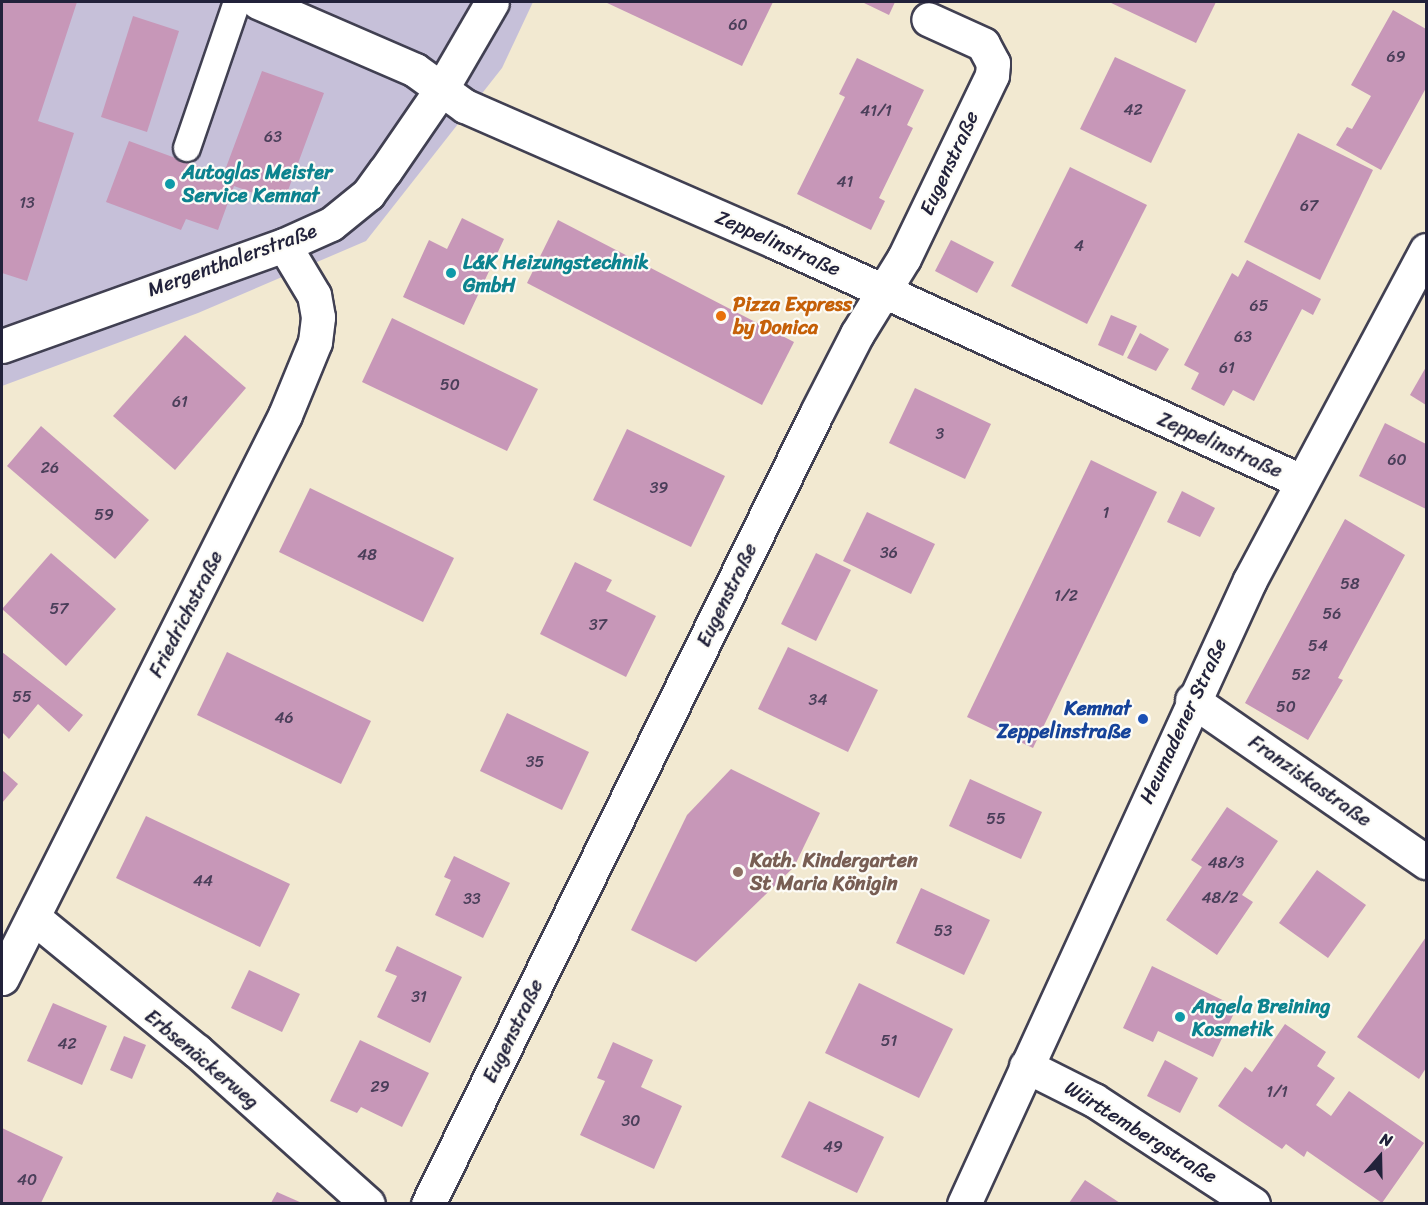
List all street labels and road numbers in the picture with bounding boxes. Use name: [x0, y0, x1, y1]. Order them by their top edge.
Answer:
street label: Eugenstraße: [914, 107, 984, 219]
street label: Zeppelinstraße: [712, 205, 844, 281]
street label: Mergenthalerstraße: [144, 218, 320, 302]
street label: Zeppelinstraße: [1154, 407, 1286, 483]
street label: Eugenstraße: [692, 539, 762, 651]
street label: Friedrichstraße: [144, 547, 228, 681]
street label: Heumadener Straße: [1134, 635, 1232, 807]
street label: Franziskastraße: [1244, 730, 1376, 832]
street label: Eugenstraße: [478, 975, 548, 1087]
street label: Erbsenäckerweg: [140, 1004, 264, 1114]
street label: Württembergstraße: [1060, 1075, 1222, 1189]

